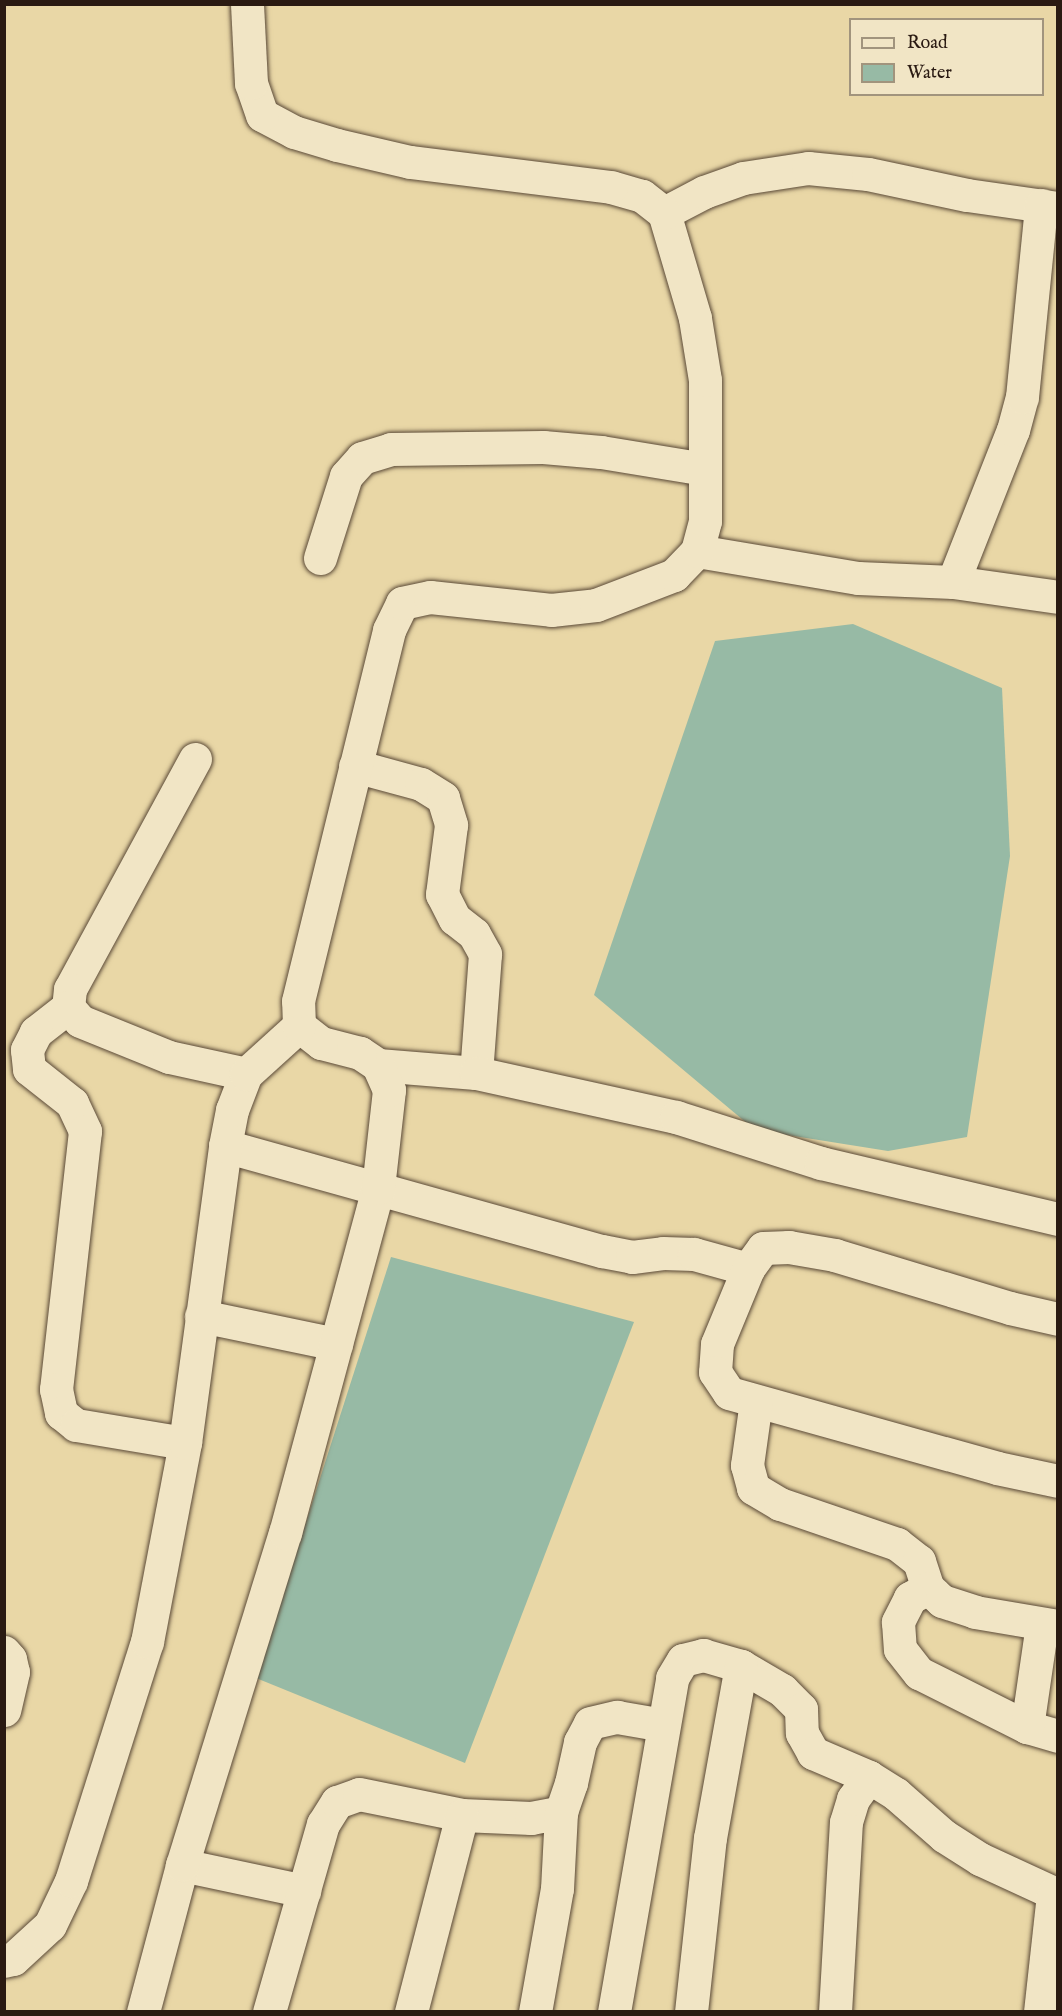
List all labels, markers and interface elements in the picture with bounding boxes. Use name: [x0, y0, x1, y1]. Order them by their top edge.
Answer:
legend: [849, 18, 1044, 96]
text: Road: [907, 32, 948, 55]
text: Water: [907, 62, 952, 85]

